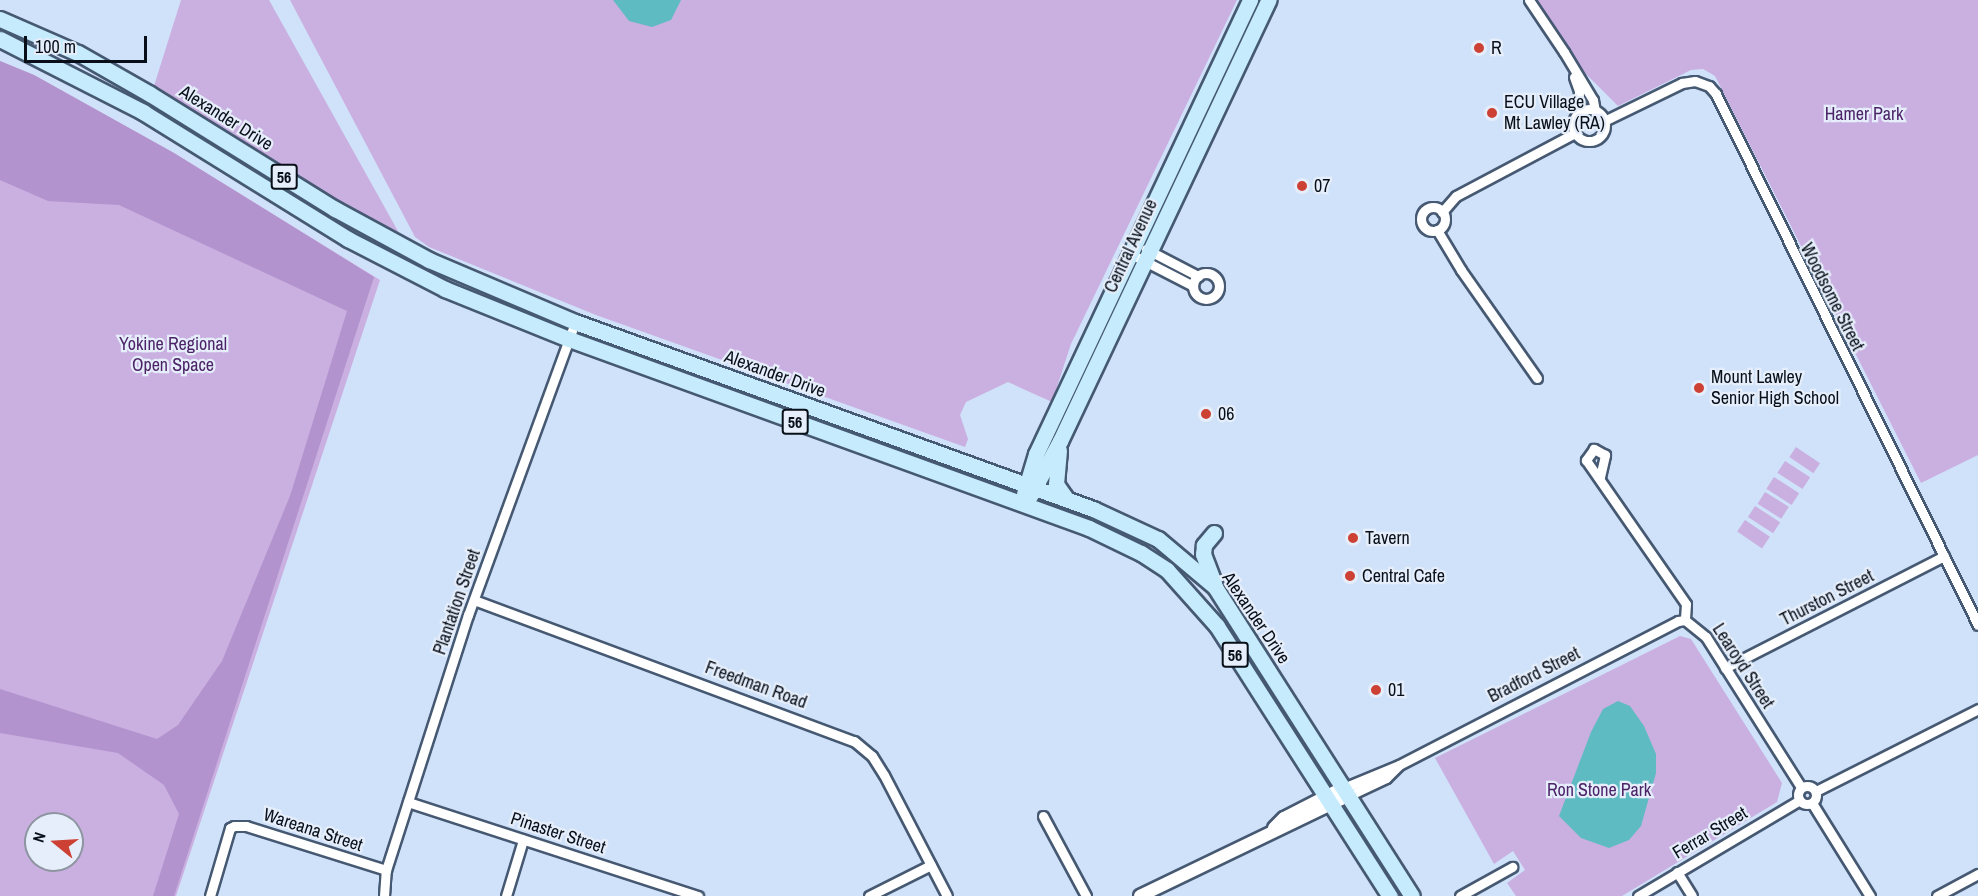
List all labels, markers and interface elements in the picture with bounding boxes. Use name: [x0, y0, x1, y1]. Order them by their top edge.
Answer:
scale bar: [27, 24, 150, 62]
text: 100 m: [35, 34, 76, 59]
place label: R: [1491, 37, 1502, 59]
marker: R: [1472, 41, 1486, 55]
street label: Alexander Drive: [175, 81, 277, 155]
place label: ECU Village Mt Lawley (RA): [1504, 92, 1605, 134]
park label: Hamer Park: [1825, 103, 1903, 125]
marker: ECU Village Mt Lawley (RA): [1485, 106, 1499, 120]
road number: 56: [270, 164, 298, 190]
place label: 07: [1314, 175, 1330, 197]
marker: 07: [1295, 179, 1309, 193]
street label: Central Avenue: [1100, 195, 1162, 297]
street label: Woodsome Street: [1796, 240, 1868, 354]
park label: Yokine Regional Open Space: [119, 334, 227, 376]
street label: Alexander Drive: [722, 346, 828, 402]
place label: Mount Lawley Senior High School: [1711, 367, 1839, 410]
marker: Mount Lawley Senior High School: [1692, 381, 1706, 395]
place label: 06: [1218, 403, 1234, 425]
marker: 06: [1199, 407, 1213, 421]
road number: 56: [782, 409, 808, 435]
place label: Tavern: [1365, 527, 1410, 549]
marker: Tavern: [1346, 531, 1360, 545]
street label: Plantation Street: [429, 546, 485, 658]
place label: Central Cafe: [1362, 565, 1445, 587]
street label: Thurston Street: [1777, 565, 1877, 631]
street label: Alexander Drive: [1217, 568, 1295, 668]
marker: Central Cafe: [1343, 569, 1357, 583]
street label: Learoyd Street: [1708, 620, 1778, 712]
road number: 56: [1222, 642, 1248, 668]
street label: Bradford Street: [1485, 643, 1583, 707]
street label: Freedman Road: [702, 657, 810, 713]
place label: 01: [1388, 679, 1404, 701]
marker: 01: [1369, 683, 1383, 697]
park label: Ron Stone Park: [1547, 779, 1651, 801]
street label: Ferrar Street: [1669, 802, 1751, 864]
street label: Wareana Street: [261, 804, 365, 856]
street label: Pinaster Street: [508, 808, 608, 858]
north arrow: [24, 812, 84, 872]
text: N: [27, 829, 51, 845]

